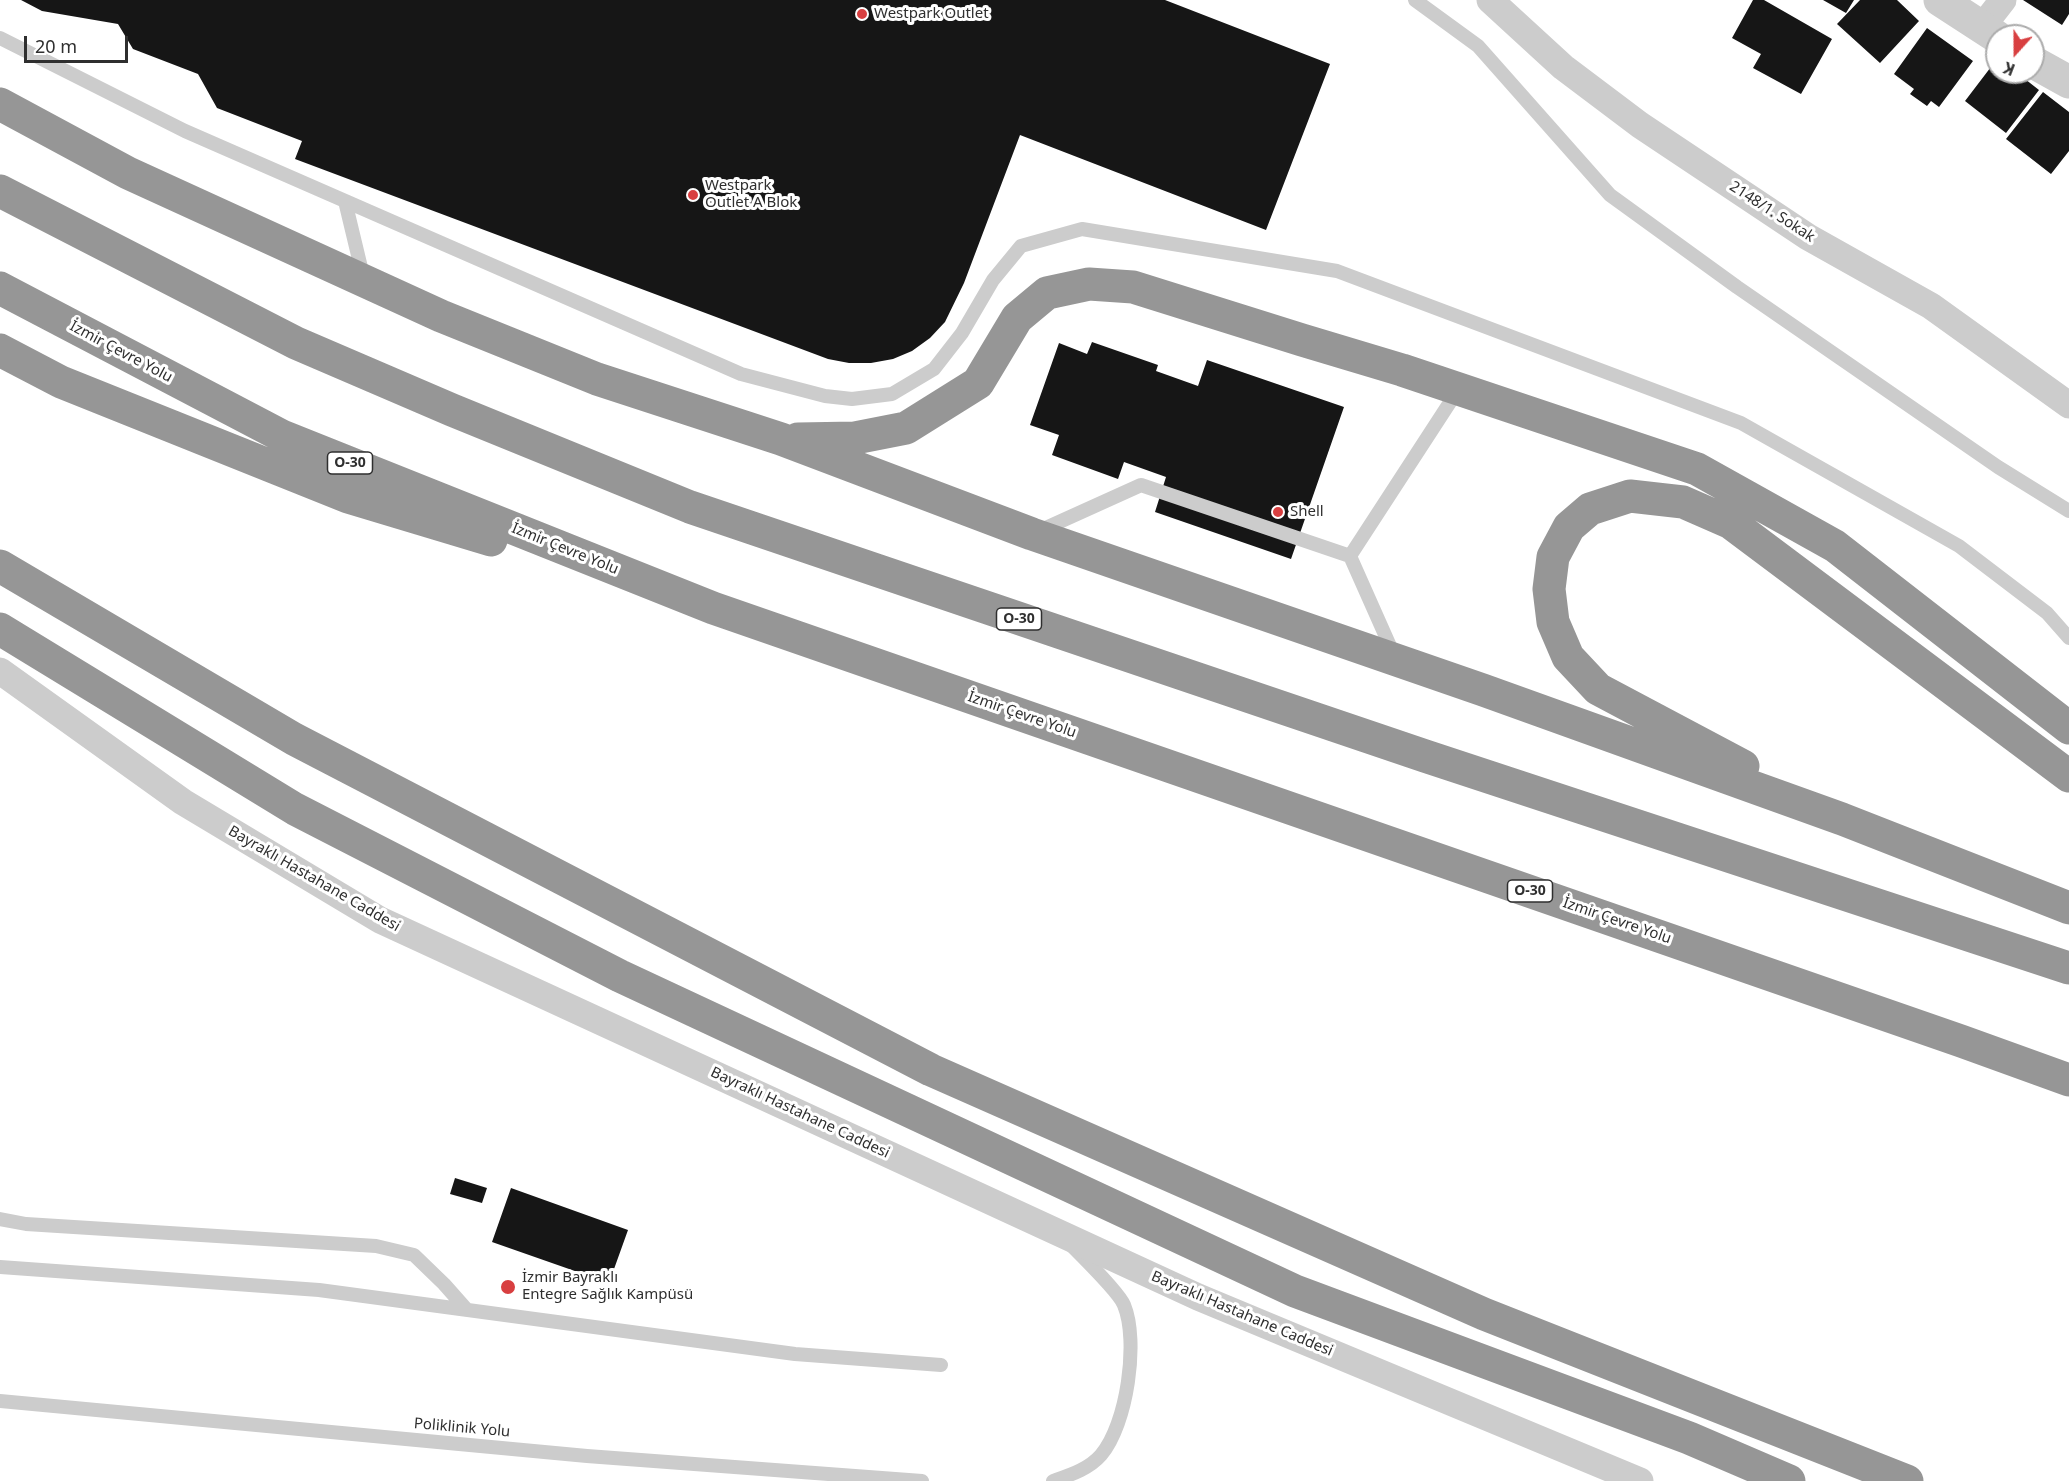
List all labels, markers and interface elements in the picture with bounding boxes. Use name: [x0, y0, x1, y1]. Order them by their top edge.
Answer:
place label: Westpark Outlet: [874, 5, 989, 23]
marker: Westpark Outlet: [855, 7, 869, 21]
scale bar: [27, 24, 130, 62]
north arrow: [1985, 24, 2045, 84]
text: 20 m: [35, 34, 77, 58]
text: K: [2000, 57, 2018, 81]
place label: Westpark Outlet A Blok: [705, 177, 797, 212]
street label: 2148/1. Sokak: [1726, 178, 1818, 246]
marker: Westpark Outlet A Blok: [686, 188, 700, 202]
street label: İzmir Çevre Yolu: [67, 317, 175, 387]
road number: O-30: [328, 452, 372, 474]
place label: Shell: [1290, 503, 1324, 521]
marker: Shell: [1271, 505, 1285, 519]
street label: İzmir Çevre Yolu: [509, 519, 621, 579]
road number: O-30: [996, 608, 1042, 630]
street label: İzmir Çevre Yolu: [965, 688, 1079, 742]
street label: Bayraklı Hastahane Caddesi: [225, 822, 403, 936]
road number: O-30: [1508, 880, 1552, 902]
street label: İzmir Çevre Yolu: [1560, 894, 1674, 948]
street label: Bayraklı Hastahane Caddesi: [708, 1064, 892, 1162]
street label: Bayraklı Hastahane Caddesi: [1149, 1268, 1335, 1360]
place label: İzmir Bayraklı Entegre Sağlık Kampüsü: [522, 1269, 693, 1304]
marker: İzmir Bayraklı Entegre Sağlık Kampüsü: [499, 1278, 517, 1296]
street label: Poliklinik Yolu: [413, 1415, 511, 1441]

